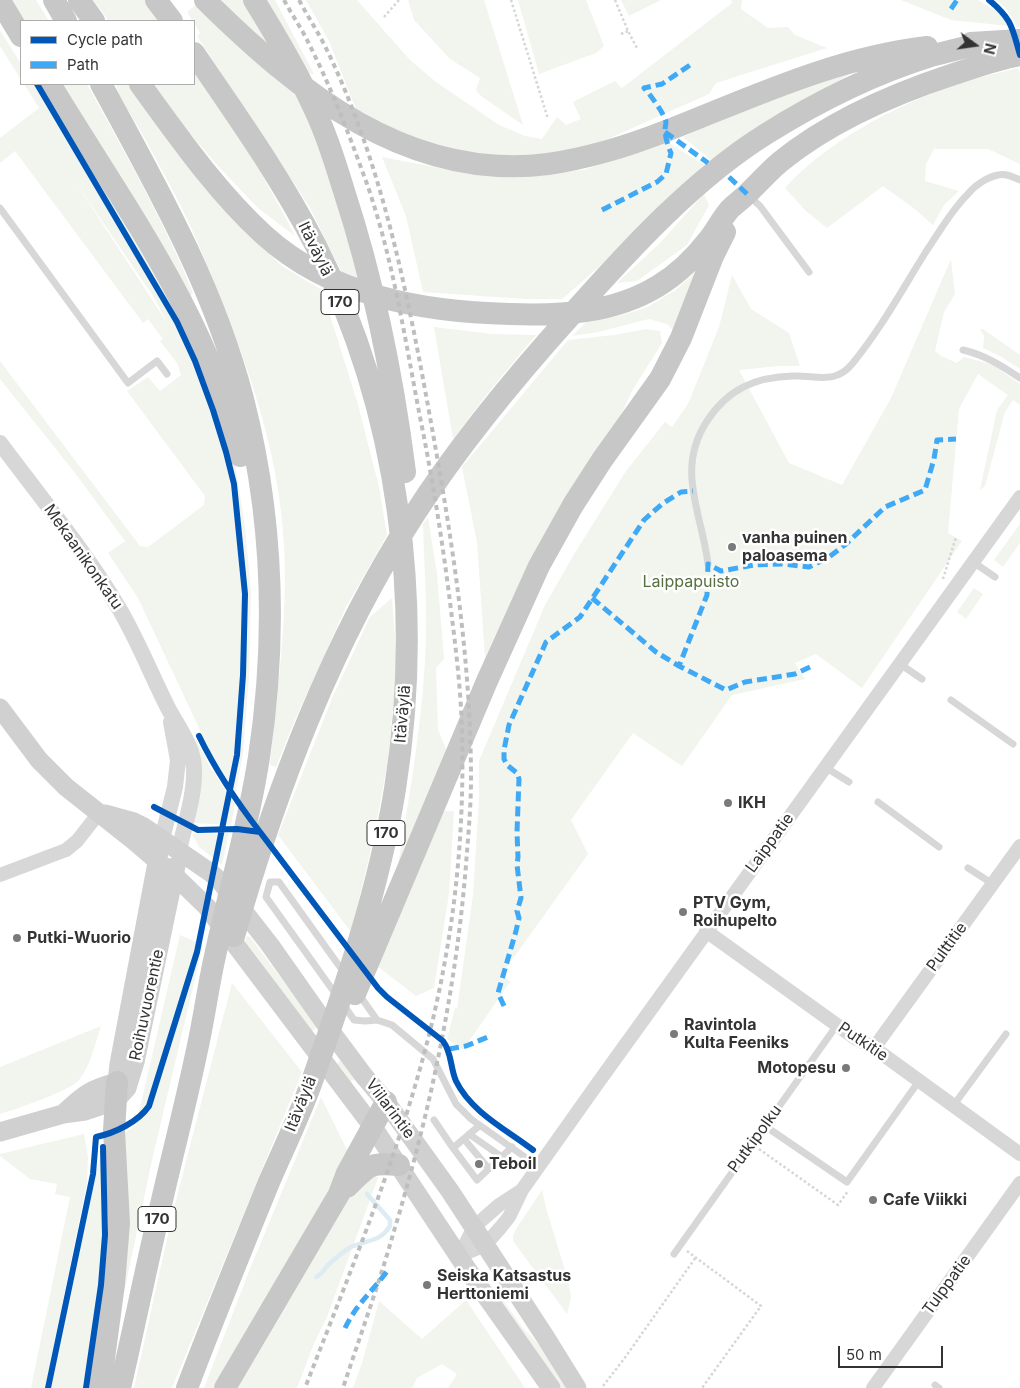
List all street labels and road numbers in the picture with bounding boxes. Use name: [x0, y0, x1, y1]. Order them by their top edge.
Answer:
street label: Itäväylä: [294, 219, 336, 279]
road number: 170: [321, 290, 359, 314]
street label: Mekaanikonkatu: [40, 501, 126, 613]
street label: Itäväylä: [391, 684, 415, 744]
street label: Laippatie: [742, 809, 798, 877]
road number: 170: [367, 820, 405, 846]
street label: Pulttitie: [923, 919, 971, 975]
street label: Roihuvuorentie: [126, 948, 168, 1062]
street label: Putkitie: [834, 1018, 892, 1066]
street label: Itäväylä: [281, 1073, 321, 1135]
street label: Viilarintie: [361, 1075, 419, 1143]
street label: Putkipolku: [724, 1101, 786, 1177]
road number: 170: [138, 1206, 176, 1232]
street label: Tulppatie: [919, 1251, 975, 1319]

